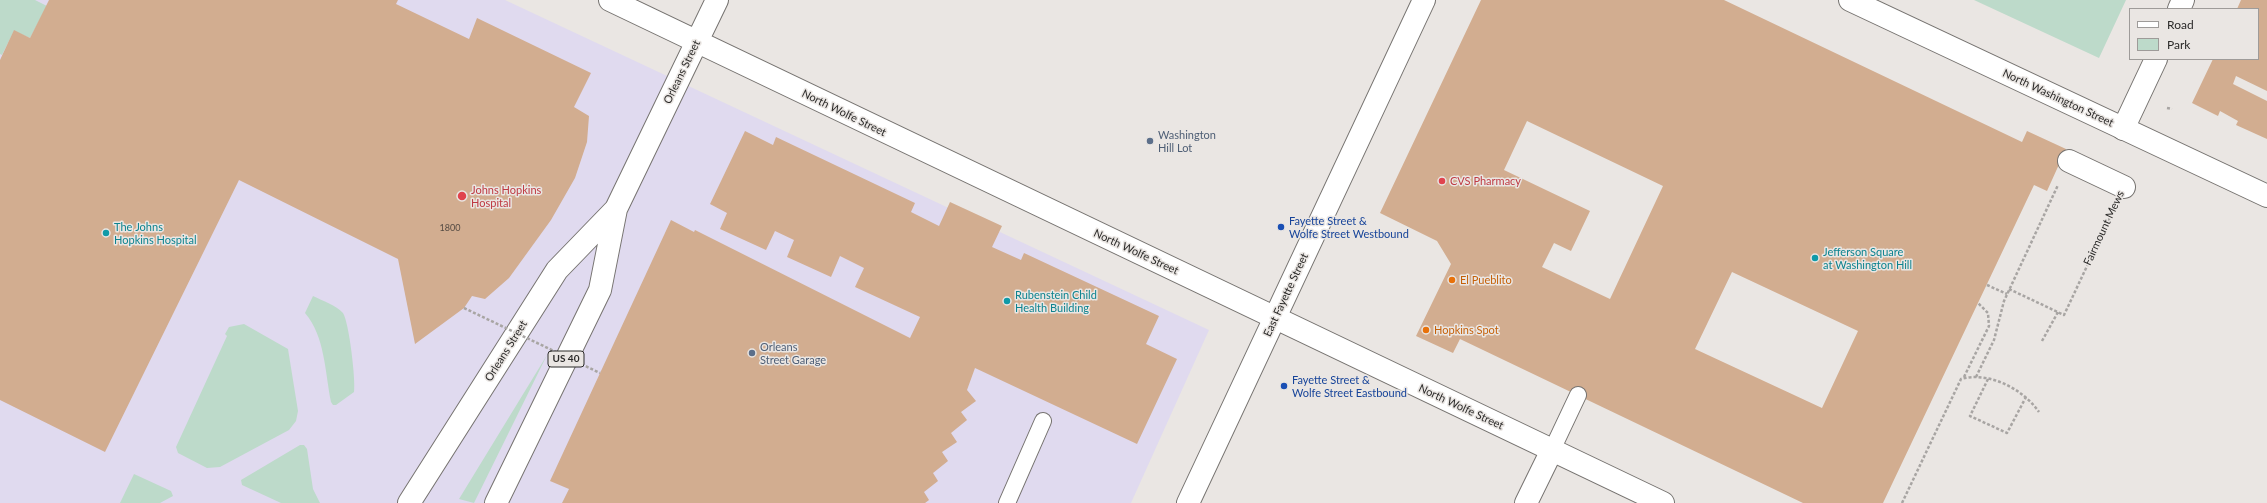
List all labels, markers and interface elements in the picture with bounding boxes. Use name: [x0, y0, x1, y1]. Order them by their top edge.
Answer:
legend: [2129, 8, 2259, 60]
text: Road: [2167, 17, 2194, 32]
text: Park: [2167, 37, 2190, 52]
street label: Orleans Street: [661, 38, 703, 106]
street label: North Washington Street: [2000, 66, 2116, 130]
street label: North Wolfe Street: [800, 87, 888, 139]
place label: Washington Hill Lot: [1158, 128, 1216, 154]
marker: Washington Hill Lot: [1145, 136, 1155, 146]
place label: CVS Pharmacy: [1450, 174, 1521, 188]
marker: CVS Pharmacy: [1437, 176, 1447, 186]
place label: Johns Hopkins Hospital: [471, 183, 541, 209]
street label: Fairmount Mews: [2081, 189, 2127, 267]
marker: Johns Hopkins Hospital: [456, 190, 468, 202]
place label: Fayette Street & Wolfe Street Westbound: [1289, 214, 1409, 240]
place label: The Johns Hopkins Hospital: [114, 220, 197, 246]
marker: Fayette Street & Wolfe Street Westbound: [1276, 222, 1286, 232]
house number: 1800: [440, 223, 460, 233]
street label: North Wolfe Street: [1091, 227, 1181, 277]
marker: The Johns Hopkins Hospital: [101, 228, 111, 238]
place label: Jefferson Square at Washington Hill: [1823, 245, 1912, 271]
street label: East Fayette Street: [1261, 251, 1311, 339]
marker: Jefferson Square at Washington Hill: [1810, 253, 1820, 263]
place label: El Pueblito: [1460, 273, 1512, 287]
marker: El Pueblito: [1447, 275, 1457, 285]
place label: Rubenstein Child Health Building: [1015, 288, 1097, 314]
marker: Rubenstein Child Health Building: [1002, 296, 1012, 306]
street label: Orleans Street: [482, 318, 530, 384]
place label: Hopkins Spot: [1434, 323, 1499, 337]
marker: Hopkins Spot: [1421, 325, 1431, 335]
place label: Orleans Street Garage: [760, 340, 826, 366]
marker: Orleans Street Garage: [747, 348, 757, 358]
road number: US 40: [548, 351, 584, 367]
place label: Fayette Street & Wolfe Street Eastbound: [1292, 373, 1407, 399]
marker: Fayette Street & Wolfe Street Eastbound: [1279, 381, 1289, 391]
street label: North Wolfe Street: [1416, 382, 1506, 432]

